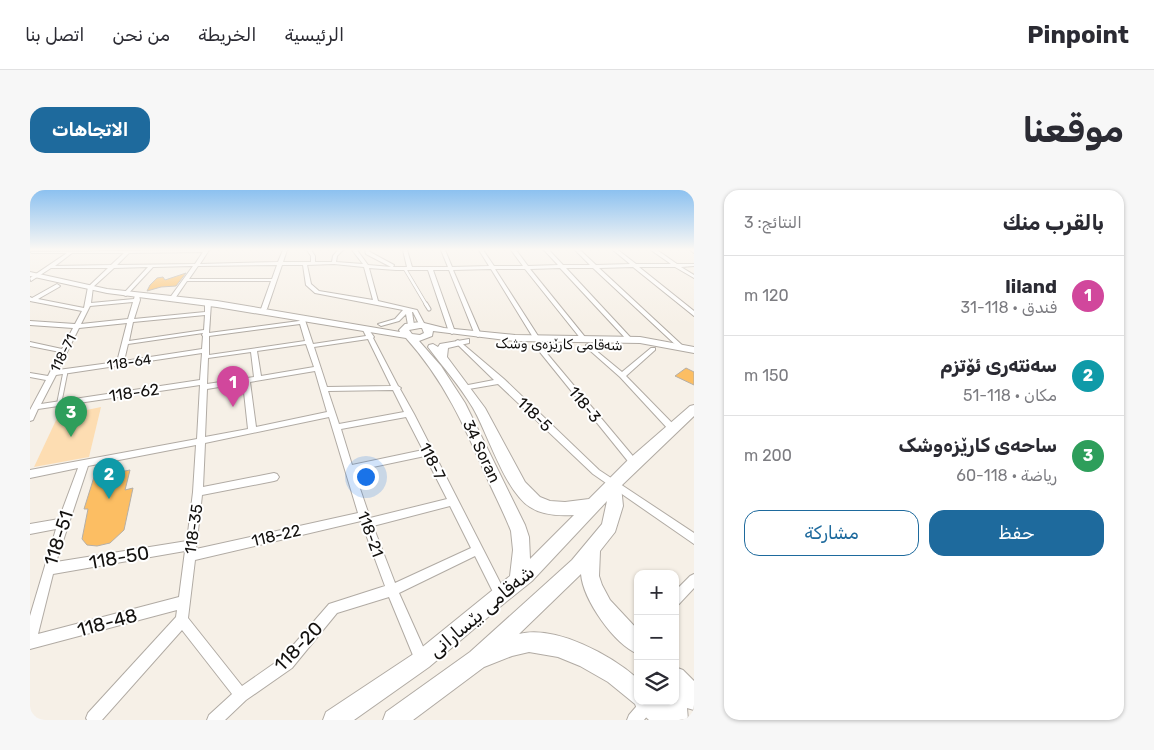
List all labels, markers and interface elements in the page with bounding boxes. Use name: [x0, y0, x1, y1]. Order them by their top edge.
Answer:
text: Pinpoint: [1027, 21, 1129, 49]
text: اتصل بنا: [25, 24, 84, 46]
text: من نحن: [112, 24, 170, 46]
text: الخريطة: [198, 24, 256, 46]
text: الرئيسية: [284, 24, 344, 46]
button: الاتجاهات: [30, 107, 150, 153]
text: موقعنا: [1022, 109, 1124, 151]
text: بالقرب منك: [1003, 210, 1104, 235]
text: النتائج: 3: [744, 213, 802, 232]
text: liland: [1005, 275, 1057, 298]
text: 120 m: [744, 286, 789, 305]
text: 1: [1084, 286, 1092, 305]
text: فندق · 118-31: [960, 298, 1057, 317]
street label: 118-71: [47, 332, 80, 375]
street label: شەقامی کارێزەی وشک: [495, 335, 623, 354]
street label: 118-64: [106, 351, 153, 374]
text: سەنتەری ئۆتزم: [940, 354, 1057, 377]
pin: 1: [217, 366, 249, 407]
text: 150 m: [744, 366, 789, 385]
text: 2: [1083, 366, 1093, 385]
street label: 118-62: [108, 380, 160, 405]
street label: 118-3: [564, 382, 605, 426]
text: مكان · 118-51: [963, 386, 1057, 405]
street label: 118-5: [513, 393, 556, 435]
pin: 3: [55, 396, 87, 437]
street label: 34 Soran: [459, 417, 504, 486]
text: ساحه‌ی کارێزه‌وشک: [899, 434, 1057, 457]
street label: 118-7: [415, 440, 450, 483]
text: 200 m: [744, 446, 792, 465]
text: 3: [1083, 446, 1093, 465]
pin: 2: [93, 458, 125, 499]
your location: [353, 464, 379, 490]
text: رياضة · 118-60: [956, 466, 1057, 485]
street label: 118-35: [181, 503, 206, 555]
street label: 118-51: [39, 508, 78, 569]
street label: 118-21: [354, 509, 388, 560]
button: مشاركة: [744, 510, 919, 556]
button: حفظ: [929, 510, 1104, 556]
street label: 118-22: [250, 521, 303, 550]
street label: 118-50: [87, 541, 151, 574]
street label: شەقامی بێسارانی: [424, 560, 539, 662]
map controls: [634, 570, 679, 705]
button: +: [634, 570, 679, 615]
street label: 118-48: [74, 603, 140, 642]
button: −: [634, 615, 679, 660]
street label: 118-20: [269, 617, 327, 676]
button: layers: [634, 660, 679, 705]

